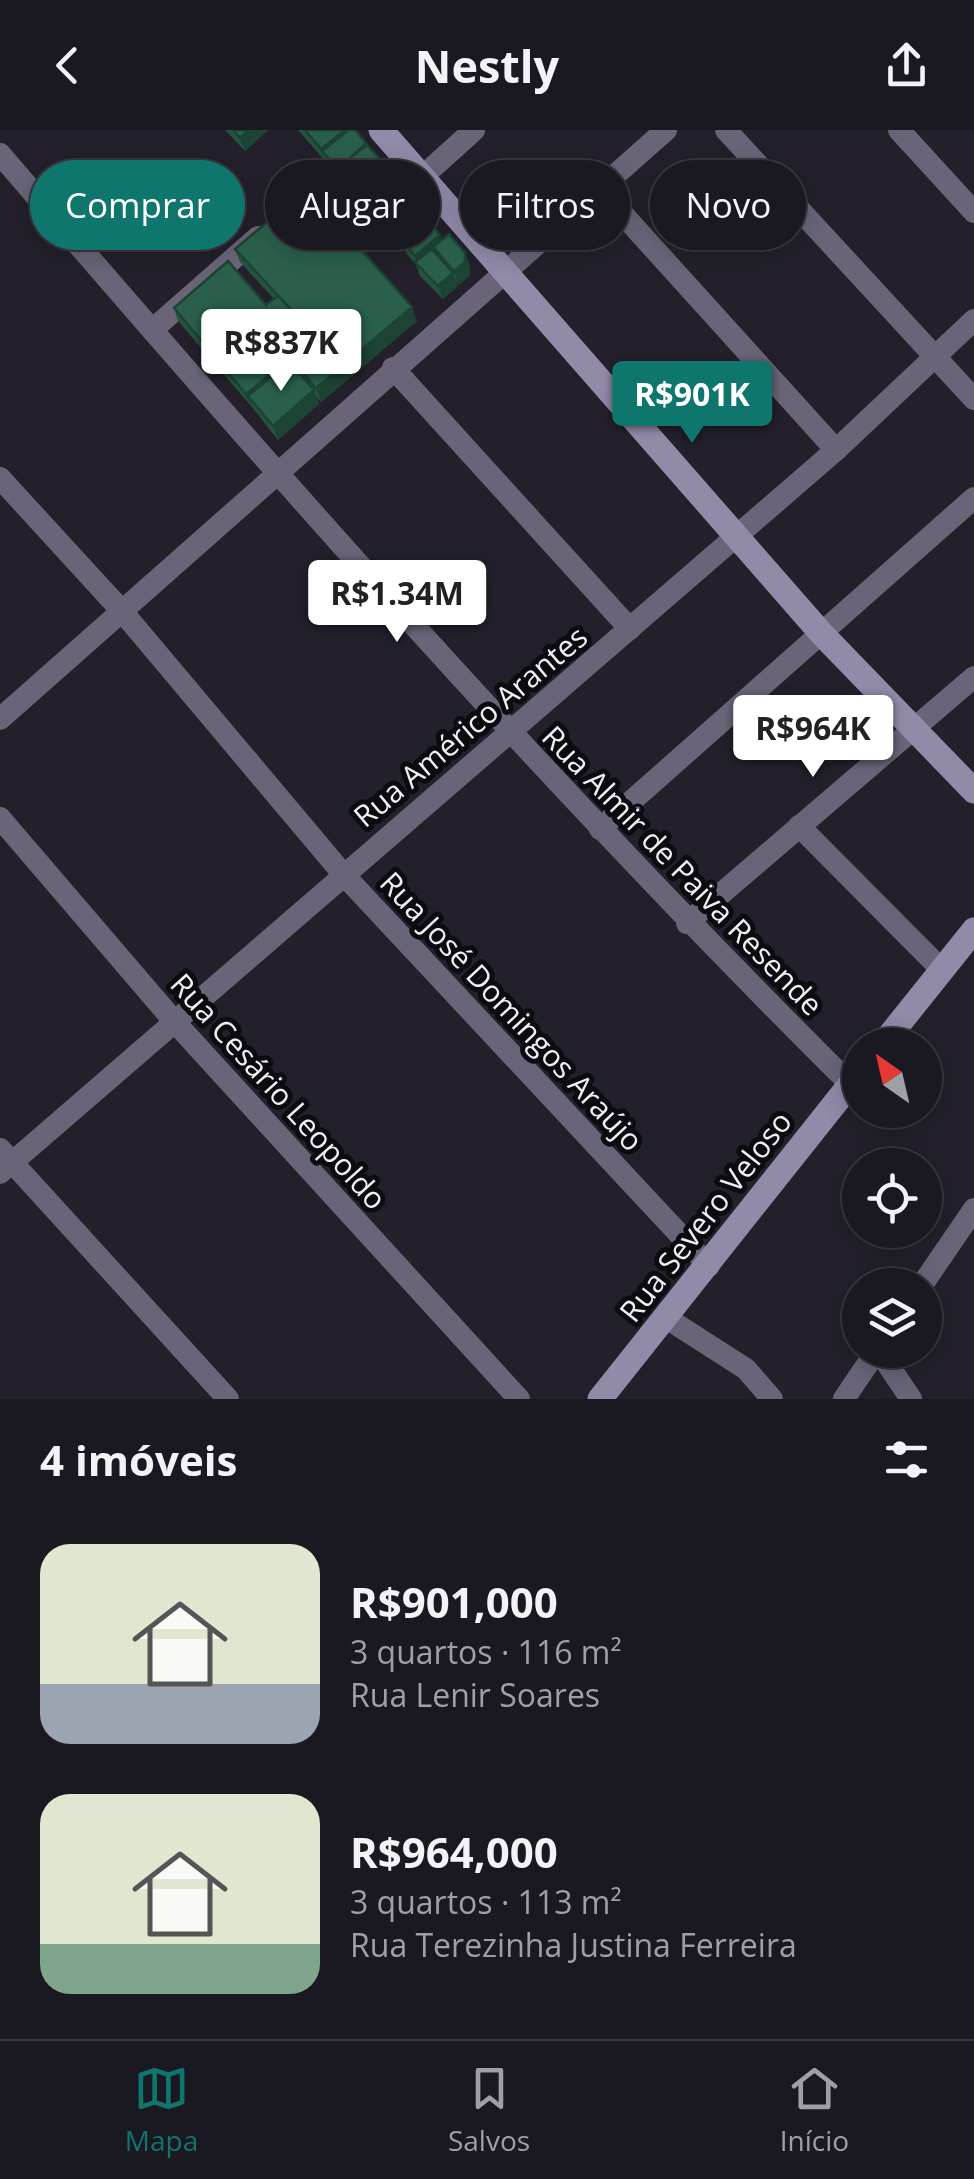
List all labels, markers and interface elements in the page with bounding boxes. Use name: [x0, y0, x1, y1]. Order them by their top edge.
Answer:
text: Nestly: [415, 35, 559, 96]
icon: back: [40, 38, 95, 93]
icon: share: [879, 38, 934, 93]
chip: Comprar: [30, 160, 245, 250]
chip: Alugar: [265, 160, 440, 250]
chip: Filtros: [460, 160, 630, 250]
chip: Novo: [650, 160, 806, 250]
pin: R$837K: [200, 309, 362, 394]
text: R$837K: [223, 320, 339, 363]
pin: R$901K: [611, 361, 773, 446]
text: R$901K: [634, 372, 750, 415]
pin: R$1.34M: [305, 560, 489, 645]
text: R$1.34M: [330, 571, 464, 614]
street label: Rua Américo Arantes: [345, 616, 595, 836]
pin: R$964K: [732, 695, 894, 780]
text: R$964K: [755, 706, 871, 749]
street label: Rua Almir de Paiva Resende: [533, 716, 833, 1024]
street label: Rua José Domingos Araújo: [371, 862, 653, 1160]
street label: Rua Cesário Leopoldo: [162, 964, 396, 1218]
north arrow: [842, 1028, 942, 1128]
map controls: [842, 1028, 942, 1368]
street label: Rua Severo Veloso: [610, 1102, 800, 1330]
button: locate: [842, 1148, 942, 1248]
button: layers: [842, 1268, 942, 1368]
text: 4 imóveis: [40, 1431, 237, 1488]
icon: filters: [879, 1432, 934, 1487]
text: R$901,000: [350, 1573, 558, 1630]
icon: home: [120, 1584, 240, 1704]
text: 3 quartos · 116 m²: [350, 1630, 622, 1673]
text: Rua Lenir Soares: [350, 1673, 600, 1716]
text: R$964,000: [350, 1823, 558, 1880]
icon: home: [120, 1834, 240, 1954]
text: 3 quartos · 113 m²: [350, 1880, 622, 1923]
text: Rua Terezinha Justina Ferreira: [350, 1923, 797, 1966]
tab: Mapa: [125, 2061, 198, 2159]
tab: Salvos: [448, 2061, 530, 2159]
tab: Início: [780, 2061, 849, 2159]

